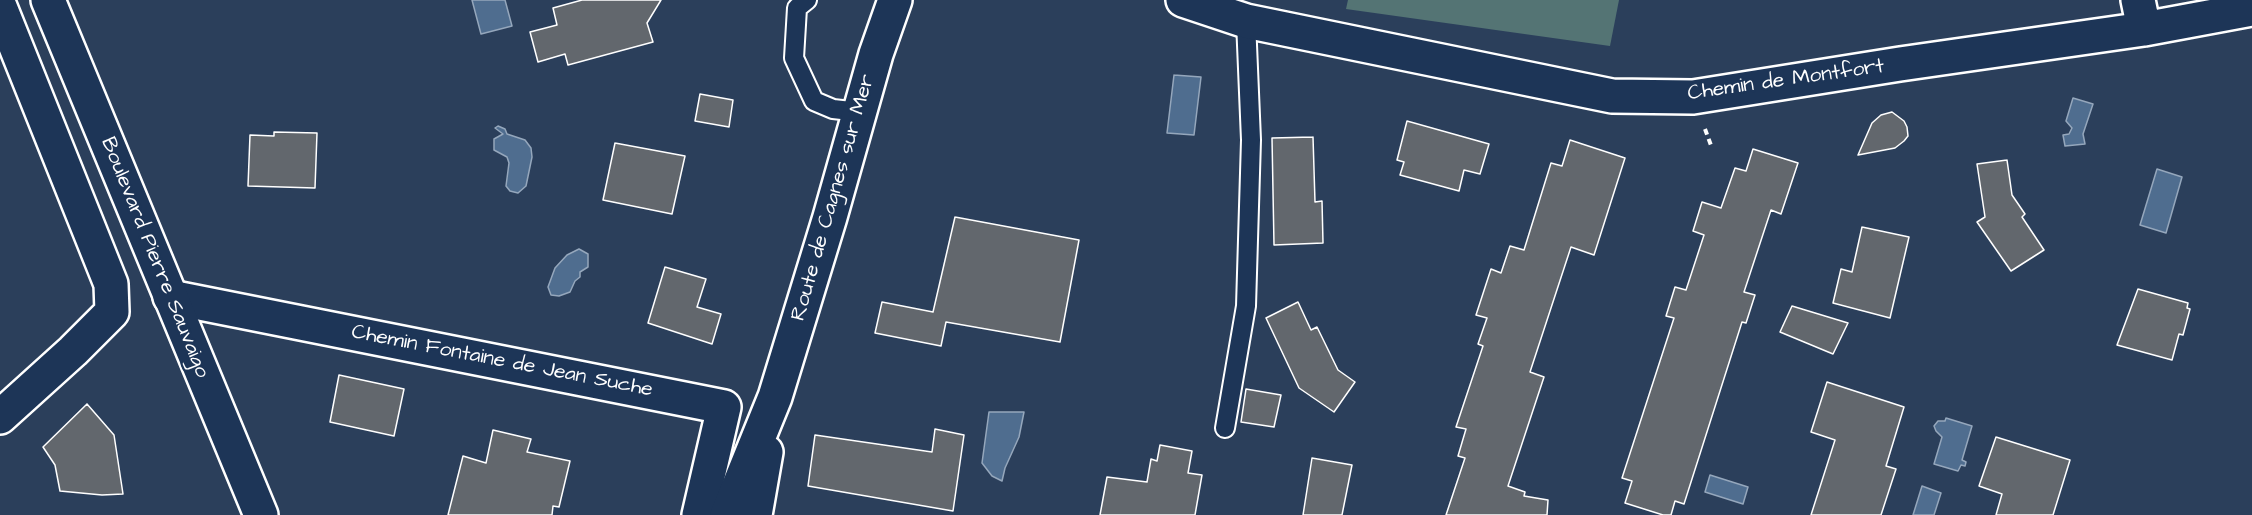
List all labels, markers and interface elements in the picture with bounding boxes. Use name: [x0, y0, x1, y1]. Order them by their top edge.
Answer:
street label: Chemin de Montfort: [1686, 55, 1886, 107]
street label: Route de Cagnes sur Mer: [787, 72, 881, 324]
street label: Boulevard Pierre Sauvaigo: [94, 134, 214, 382]
street label: Chemin Fontaine de Jean Suche: [349, 320, 655, 404]

